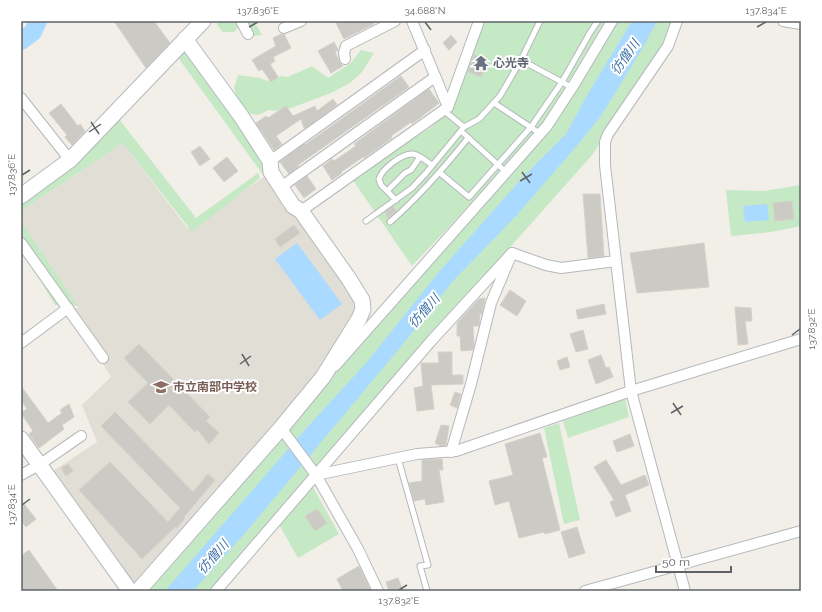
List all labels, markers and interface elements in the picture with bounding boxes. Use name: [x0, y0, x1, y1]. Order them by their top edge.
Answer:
text: 137.836°E: [237, 5, 279, 16]
text: 34.688°N: [405, 5, 445, 16]
text: 137.834°E: [745, 5, 787, 16]
water label: 彷僧川: [608, 35, 643, 77]
temple icon: 心光寺: [472, 54, 490, 72]
place label: 心光寺: [493, 56, 529, 70]
text: 137.836°E: [6, 154, 17, 196]
water label: 彷僧川: [406, 290, 444, 331]
text: 137.832°E: [806, 308, 817, 350]
school or university icon: 市立南部中学校: [152, 378, 170, 396]
place label: 市立南部中学校: [173, 380, 257, 394]
text: 137.834°E: [6, 484, 17, 526]
water label: 彷僧川: [195, 536, 233, 577]
scale bar: [656, 548, 731, 574]
text: 50 m: [662, 555, 690, 569]
text: 137.832°E: [378, 595, 420, 606]

